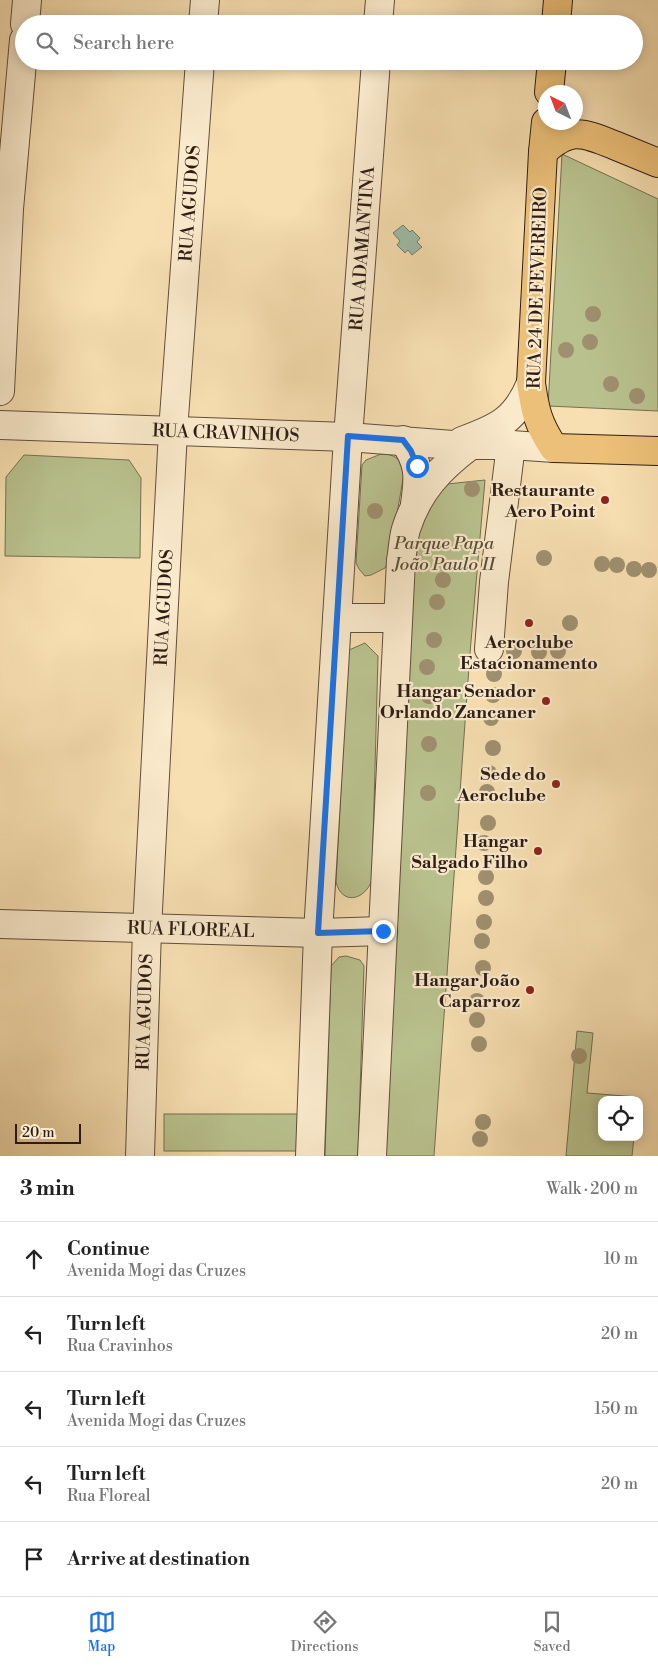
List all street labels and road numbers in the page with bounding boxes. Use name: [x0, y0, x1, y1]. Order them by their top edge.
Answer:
street label: RUA AGUDOS: [174, 144, 206, 263]
street label: RUA ADAMANTINA: [345, 165, 380, 332]
street label: RUA 24 DE FEVEREIRO: [522, 186, 553, 390]
street label: RUA CRAVINHOS: [152, 419, 300, 447]
street label: RUA AGUDOS: [150, 548, 179, 667]
street label: RUA FLOREAL: [127, 917, 255, 943]
street label: RUA AGUDOS: [132, 953, 158, 1071]

